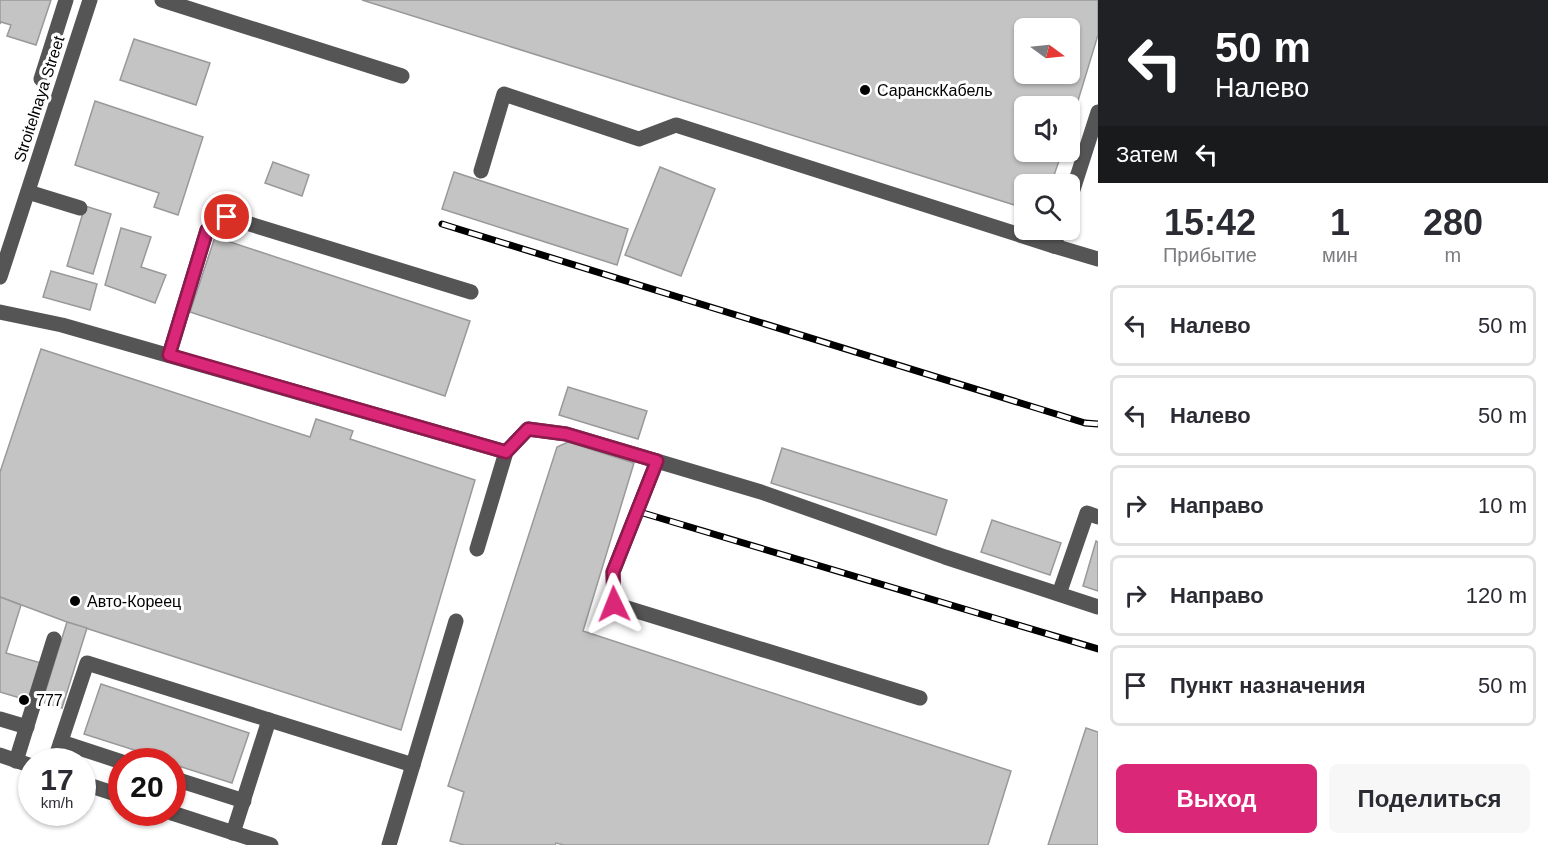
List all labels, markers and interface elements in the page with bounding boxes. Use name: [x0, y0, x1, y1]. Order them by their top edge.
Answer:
north arrow: [1014, 18, 1080, 84]
map controls: [1014, 18, 1080, 240]
icon: left: [1116, 24, 1194, 102]
text: 50 m: [1215, 24, 1311, 71]
street label: Stroitelnaya Street: [11, 33, 68, 164]
text: Налево: [1215, 73, 1309, 103]
place label: СаранскКабель: [877, 82, 993, 99]
marker: СаранскКабель: [858, 83, 872, 97]
button: sound: [1014, 96, 1080, 162]
icon: left: [1190, 138, 1223, 171]
text: Затем: [1116, 142, 1178, 167]
button: search: [1014, 174, 1080, 240]
pin: [201, 191, 252, 242]
icon: arrive: [210, 200, 243, 233]
text: 15:42: [1164, 202, 1256, 243]
text: 1: [1330, 202, 1350, 243]
text: 280: [1423, 202, 1483, 243]
text: Прибытие: [1163, 244, 1257, 266]
text: мин: [1322, 244, 1358, 266]
text: m: [1445, 244, 1461, 266]
icon: left: [1119, 309, 1152, 342]
text: Налево: [1170, 313, 1251, 338]
text: 50 m: [1478, 313, 1527, 338]
icon: left: [1119, 399, 1152, 432]
text: Налево: [1170, 403, 1251, 428]
text: 50 m: [1478, 403, 1527, 428]
icon: right: [1119, 489, 1152, 522]
text: Направо: [1170, 493, 1264, 518]
text: 10 m: [1478, 493, 1527, 518]
position arrow: [582, 572, 646, 636]
icon: right: [1119, 579, 1152, 612]
text: Направо: [1170, 583, 1264, 608]
text: 120 m: [1466, 583, 1527, 608]
place label: Авто-Кореец: [87, 593, 181, 610]
marker: Авто-Кореец: [68, 594, 82, 608]
icon: arrive: [1119, 669, 1152, 702]
text: Пункт назначения: [1170, 673, 1366, 698]
text: 50 m: [1478, 673, 1527, 698]
place label: 777: [36, 692, 63, 709]
marker: 777: [17, 693, 31, 707]
speed limit sign: 20: [108, 748, 186, 826]
text: 17: [40, 763, 74, 796]
button: Выход: [1116, 764, 1317, 833]
button: Поделиться: [1329, 764, 1530, 833]
text: km/h: [41, 794, 73, 811]

